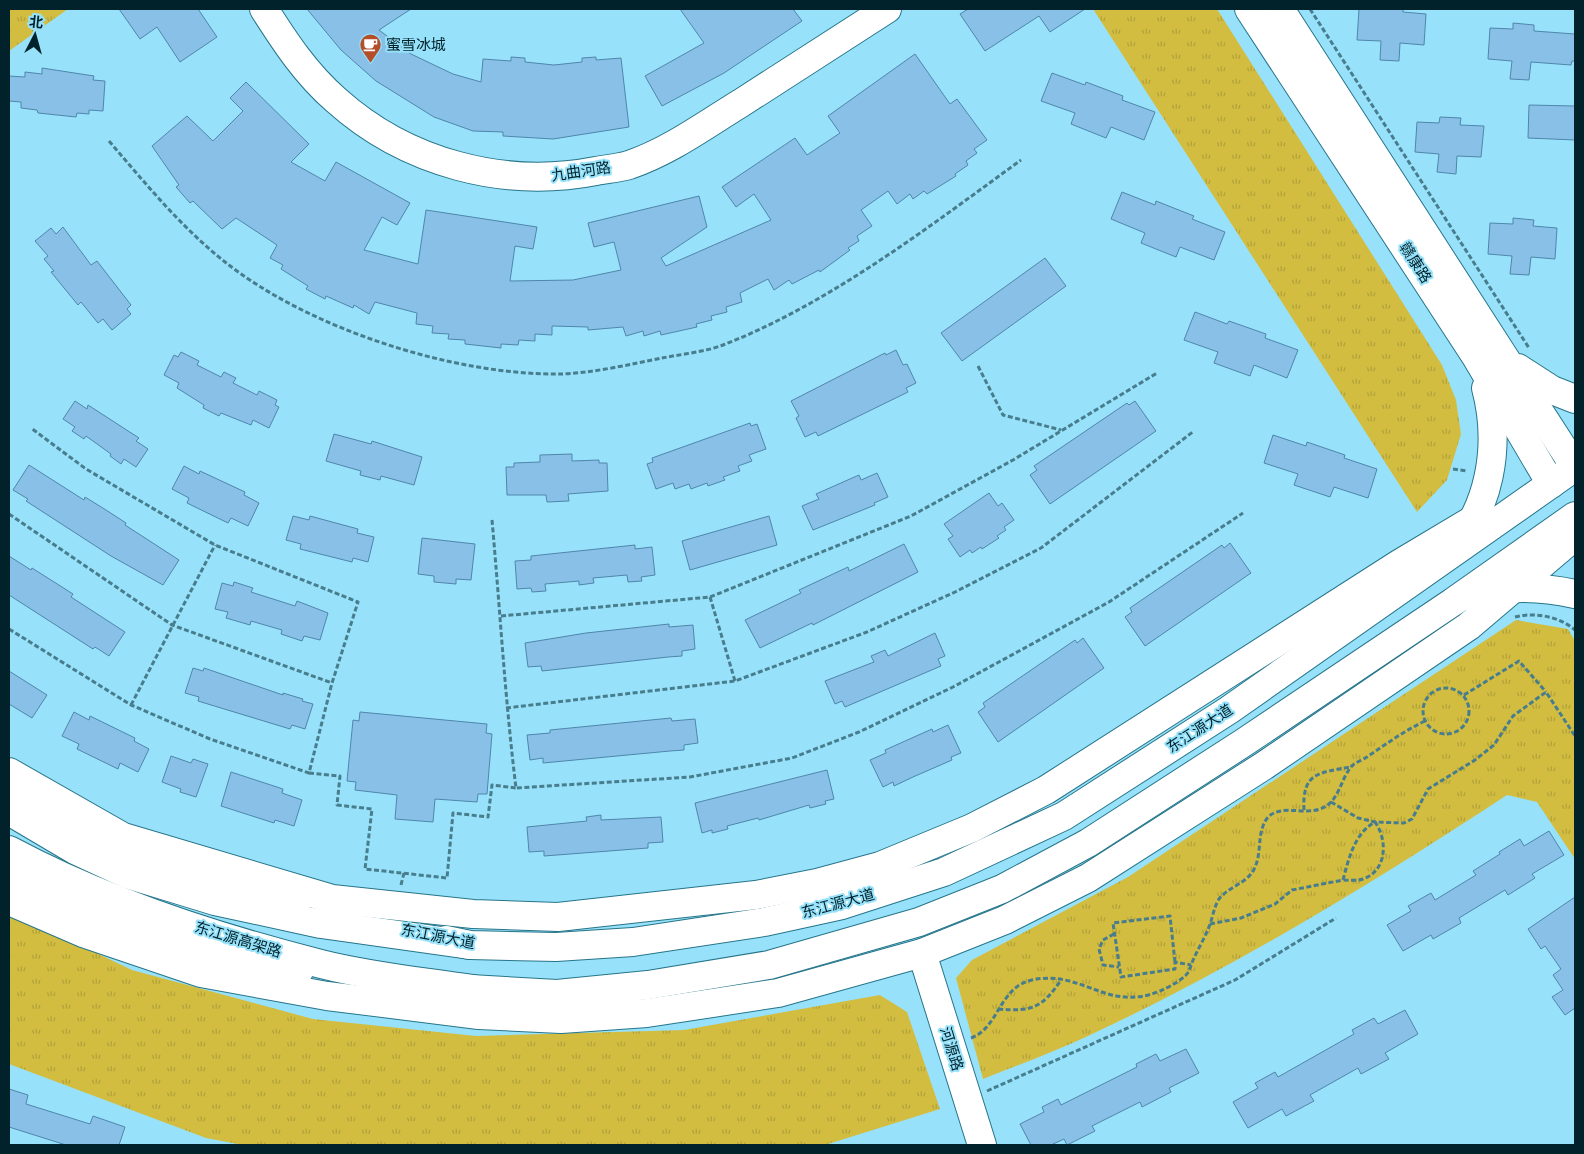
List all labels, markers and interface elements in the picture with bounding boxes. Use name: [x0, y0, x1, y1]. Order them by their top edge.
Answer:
north arrow: [10, 10, 60, 60]
text: 北: [28, 13, 44, 32]
cafe icon: 蜜雪冰城: [358, 33, 382, 64]
place label: 蜜雪冰城: [386, 36, 446, 55]
street label: 九曲河路: [550, 158, 612, 186]
street label: 赣康路: [1395, 239, 1435, 287]
street label: 东江源大道: [1163, 701, 1237, 757]
street label: 东江源大道: [799, 885, 877, 923]
street label: 东江源高架路: [192, 918, 284, 962]
street label: 东江源大道: [399, 921, 477, 953]
street label: 河源路: [935, 1025, 967, 1073]

